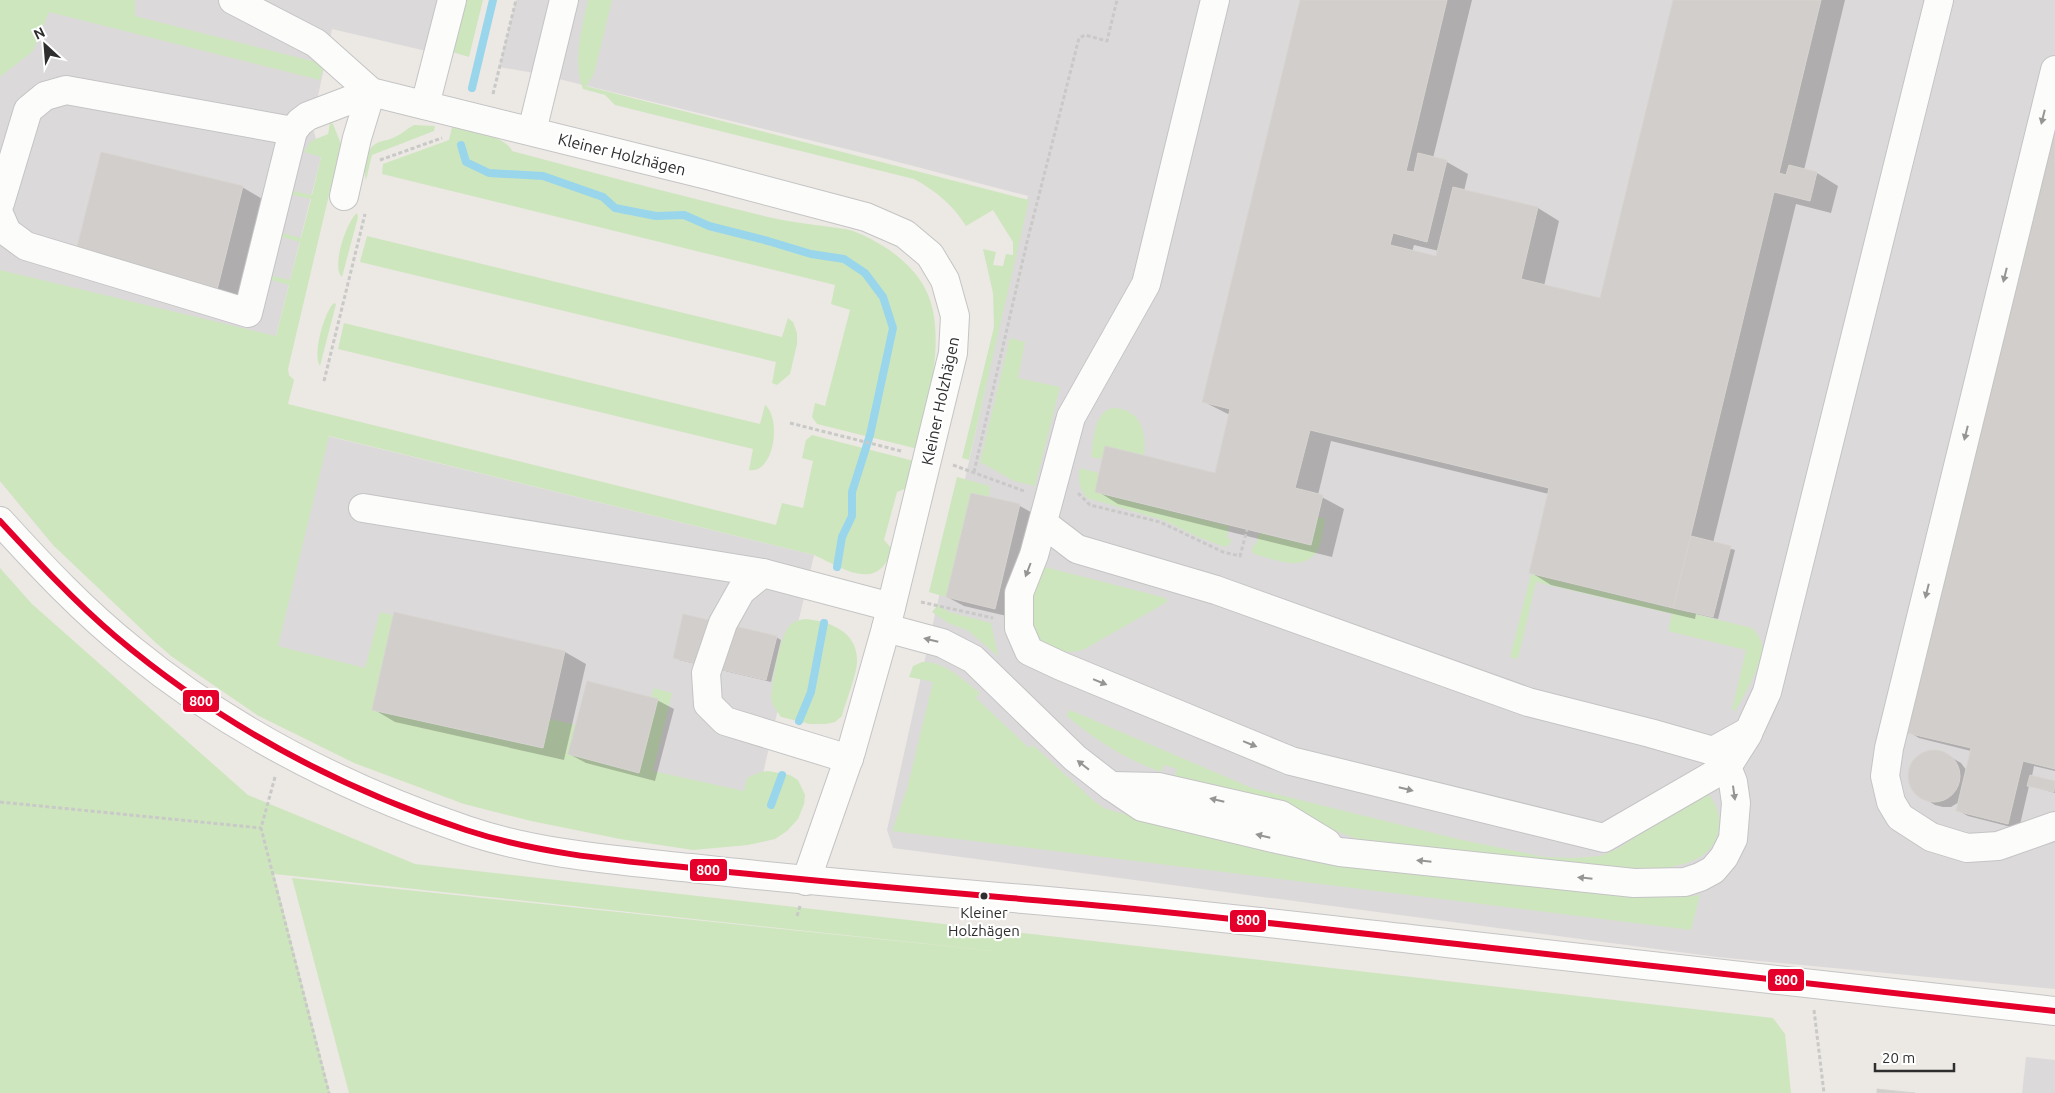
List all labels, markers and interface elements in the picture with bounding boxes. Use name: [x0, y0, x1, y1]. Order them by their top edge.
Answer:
north arrow: [20, 20, 70, 70]
text: N: [31, 24, 48, 43]
one-way arrow: [2039, 110, 2047, 125]
street label: Kleiner Holzhägen: [556, 129, 688, 179]
one-way arrow: [2001, 267, 2009, 282]
street label: Kleiner Holzhägen: [918, 335, 962, 467]
one-way arrow: [1962, 425, 1970, 440]
one-way arrow: [1024, 563, 1032, 577]
one-way arrow: [1923, 583, 1931, 598]
one-way arrow: [923, 636, 938, 644]
one-way arrow: [1093, 679, 1107, 687]
line badge: 800: [182, 689, 220, 713]
text: 800: [189, 693, 213, 709]
one-way arrow: [1243, 741, 1257, 749]
one-way arrow: [1077, 759, 1090, 770]
one-way arrow: [1398, 786, 1413, 794]
one-way arrow: [1731, 786, 1739, 802]
one-way arrow: [1209, 796, 1224, 804]
one-way arrow: [1256, 832, 1271, 840]
one-way arrow: [1416, 857, 1432, 865]
line badge: 800: [689, 858, 728, 882]
text: 800: [696, 862, 720, 878]
one-way arrow: [1577, 874, 1593, 882]
marker: Kleiner Holzhägen: [979, 891, 989, 901]
place label: Kleiner Holzhägen: [948, 904, 1020, 939]
line badge: 800: [1229, 909, 1267, 933]
text: 800: [1236, 912, 1260, 928]
line badge: 800: [1767, 968, 1805, 992]
text: 800: [1774, 972, 1798, 988]
scale bar: [1875, 1040, 1954, 1072]
text: 20 m: [1882, 1049, 1915, 1066]

